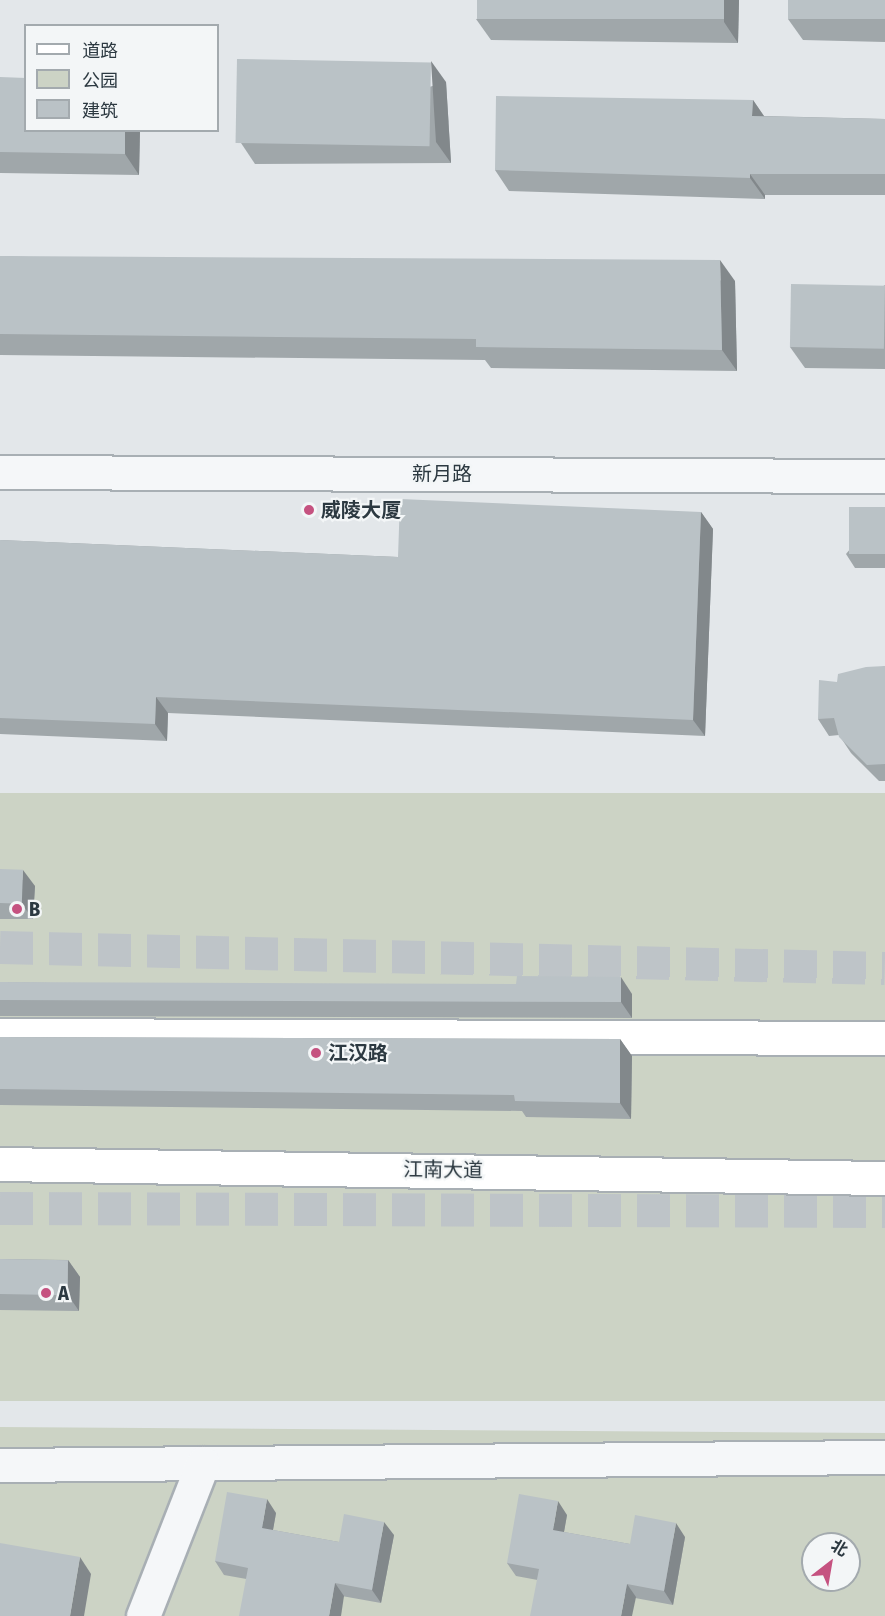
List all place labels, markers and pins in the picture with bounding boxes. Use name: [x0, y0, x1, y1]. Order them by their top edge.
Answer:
place label: 威陵大厦: [321, 498, 401, 522]
marker: 威陵大厦: [302, 503, 316, 517]
place label: B: [29, 897, 40, 921]
marker: B: [10, 902, 24, 916]
place label: 江汉路: [328, 1041, 388, 1065]
marker: 江汉路: [309, 1046, 323, 1060]
place label: A: [58, 1281, 69, 1305]
marker: A: [39, 1286, 53, 1300]

